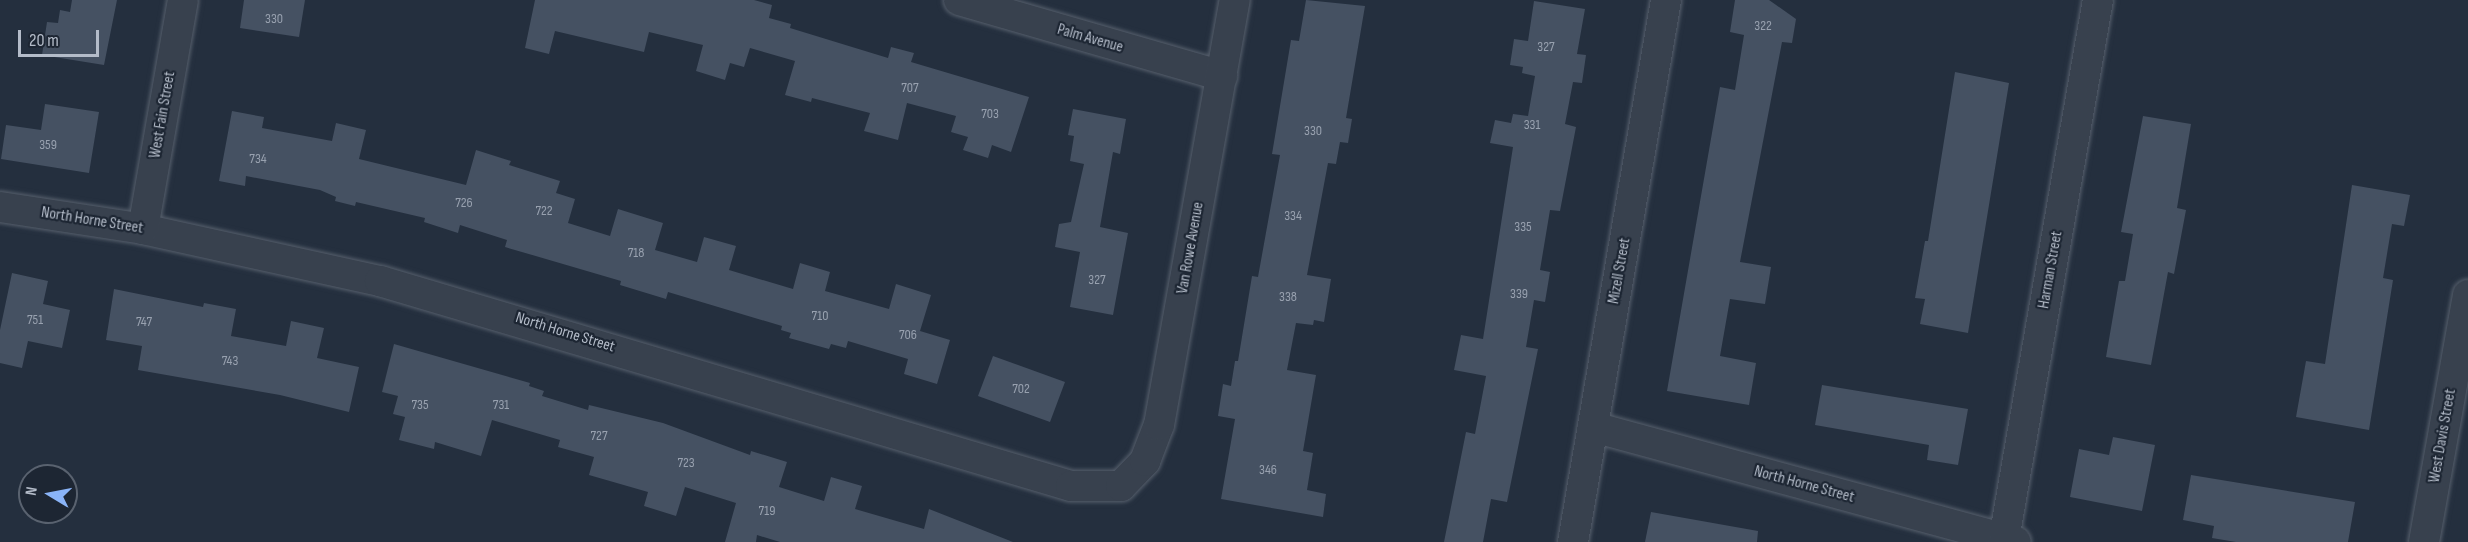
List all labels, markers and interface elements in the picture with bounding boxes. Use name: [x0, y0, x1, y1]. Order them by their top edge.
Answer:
house number: 330: [265, 11, 283, 27]
scale bar: [21, 18, 102, 56]
house number: 322: [1754, 18, 1772, 34]
street label: Palm Avenue: [1055, 20, 1125, 58]
text: 20 m: [29, 30, 59, 51]
house number: 327: [1537, 39, 1555, 55]
street label: West Fain Street: [146, 70, 180, 160]
house number: 707: [901, 80, 919, 96]
house number: 703: [981, 106, 999, 122]
house number: 331: [1524, 117, 1540, 133]
house number: 330: [1304, 123, 1322, 139]
house number: 359: [39, 137, 57, 153]
house number: 734: [249, 151, 267, 167]
house number: 726: [455, 195, 473, 211]
street label: Van Rowe Avenue: [1173, 201, 1209, 295]
street label: North Horne Street: [40, 203, 144, 239]
house number: 722: [535, 203, 553, 219]
house number: 334: [1284, 208, 1302, 224]
house number: 335: [1514, 219, 1532, 235]
street label: Harman Street: [2035, 230, 2067, 310]
street label: Mizell Street: [1605, 236, 1635, 306]
house number: 718: [628, 245, 644, 261]
house number: 327: [1088, 272, 1106, 288]
house number: 339: [1510, 286, 1528, 302]
house number: 338: [1279, 289, 1297, 305]
house number: 710: [812, 308, 828, 324]
street label: North Horne Street: [513, 309, 617, 357]
house number: 751: [27, 312, 43, 328]
house number: 747: [136, 314, 152, 330]
house number: 706: [899, 327, 917, 343]
house number: 743: [222, 353, 238, 369]
house number: 702: [1012, 381, 1030, 397]
street label: West Davis Street: [2425, 388, 2461, 484]
house number: 735: [411, 397, 429, 413]
house number: 731: [493, 397, 509, 413]
house number: 727: [591, 428, 607, 444]
house number: 723: [677, 455, 695, 471]
house number: 346: [1259, 462, 1277, 478]
street label: North Horne Street: [1752, 462, 1856, 508]
north arrow: [18, 464, 78, 524]
text: N: [22, 485, 42, 497]
house number: 719: [759, 503, 775, 519]

